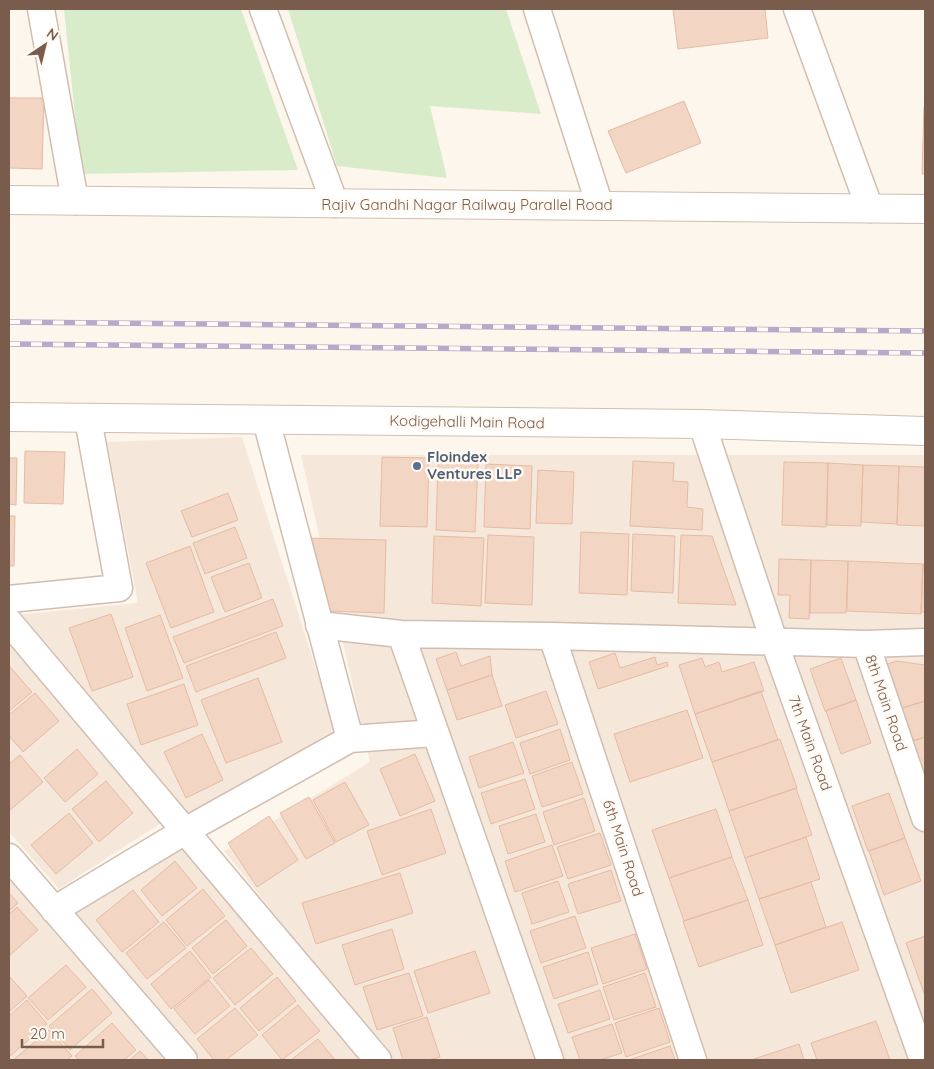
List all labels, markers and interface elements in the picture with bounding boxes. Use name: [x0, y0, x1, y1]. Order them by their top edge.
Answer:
north arrow: [20, 20, 70, 70]
text: N: [43, 24, 62, 45]
street label: Rajiv Gandhi Nagar Railway Parallel Road: [321, 195, 613, 214]
street label: Kodigehalli Main Road: [389, 411, 545, 432]
place label: Floindex Ventures LLP: [427, 447, 522, 483]
marker: Floindex Ventures LLP: [411, 460, 423, 472]
street label: 8th Main Road: [861, 652, 912, 753]
street label: 7th Main Road: [784, 693, 837, 793]
street label: 6th Main Road: [599, 797, 648, 899]
scale bar: [22, 1016, 104, 1048]
text: 20 m: [30, 1024, 65, 1043]

